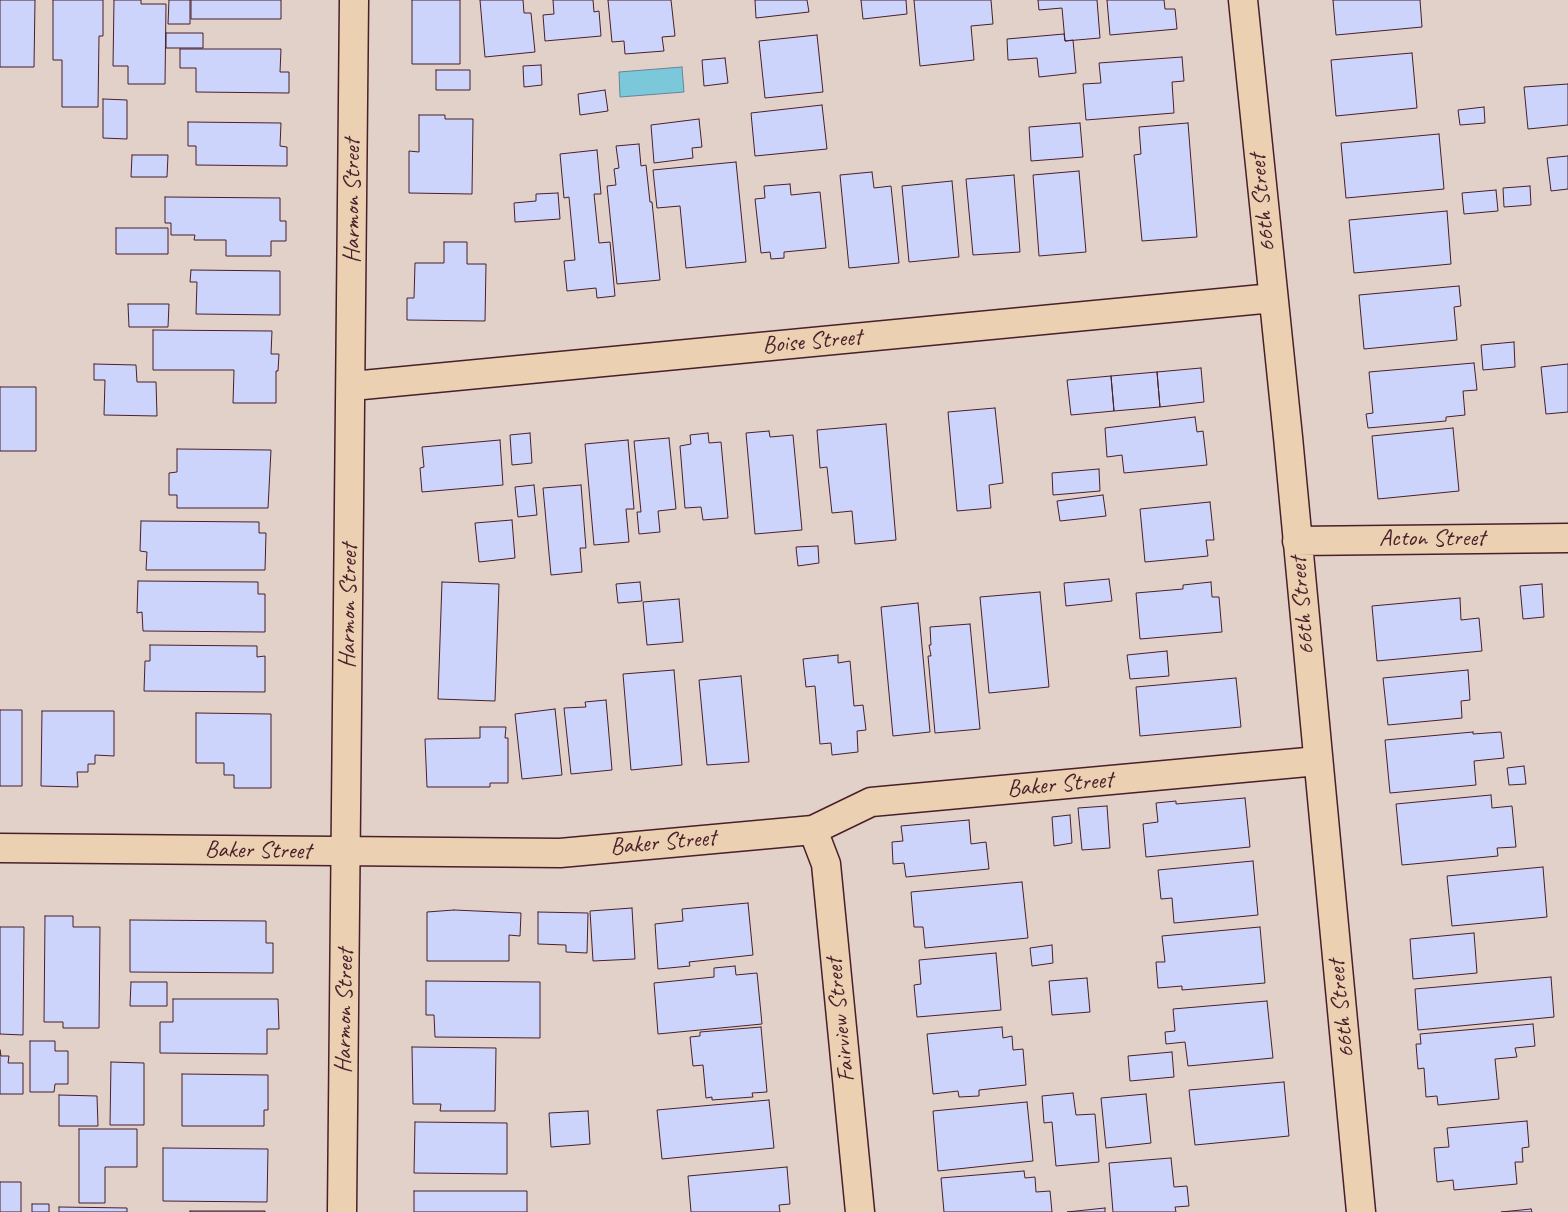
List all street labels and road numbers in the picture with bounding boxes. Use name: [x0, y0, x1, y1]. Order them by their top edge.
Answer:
street label: Harmon Street: [339, 139, 367, 263]
street label: 66th Street: [1244, 153, 1282, 253]
street label: Boise Street: [761, 323, 863, 361]
street label: Acton Street: [1379, 525, 1485, 553]
street label: Harmon Street: [334, 543, 364, 669]
street label: 66th Street: [1284, 556, 1322, 656]
street label: Baker Street: [1006, 766, 1114, 804]
street label: Baker Street: [609, 824, 717, 862]
street label: Baker Street: [205, 836, 311, 866]
street label: Harmon Street: [330, 948, 360, 1074]
street label: Fairview Street: [820, 957, 862, 1083]
street label: 66th Street: [1323, 959, 1361, 1059]

